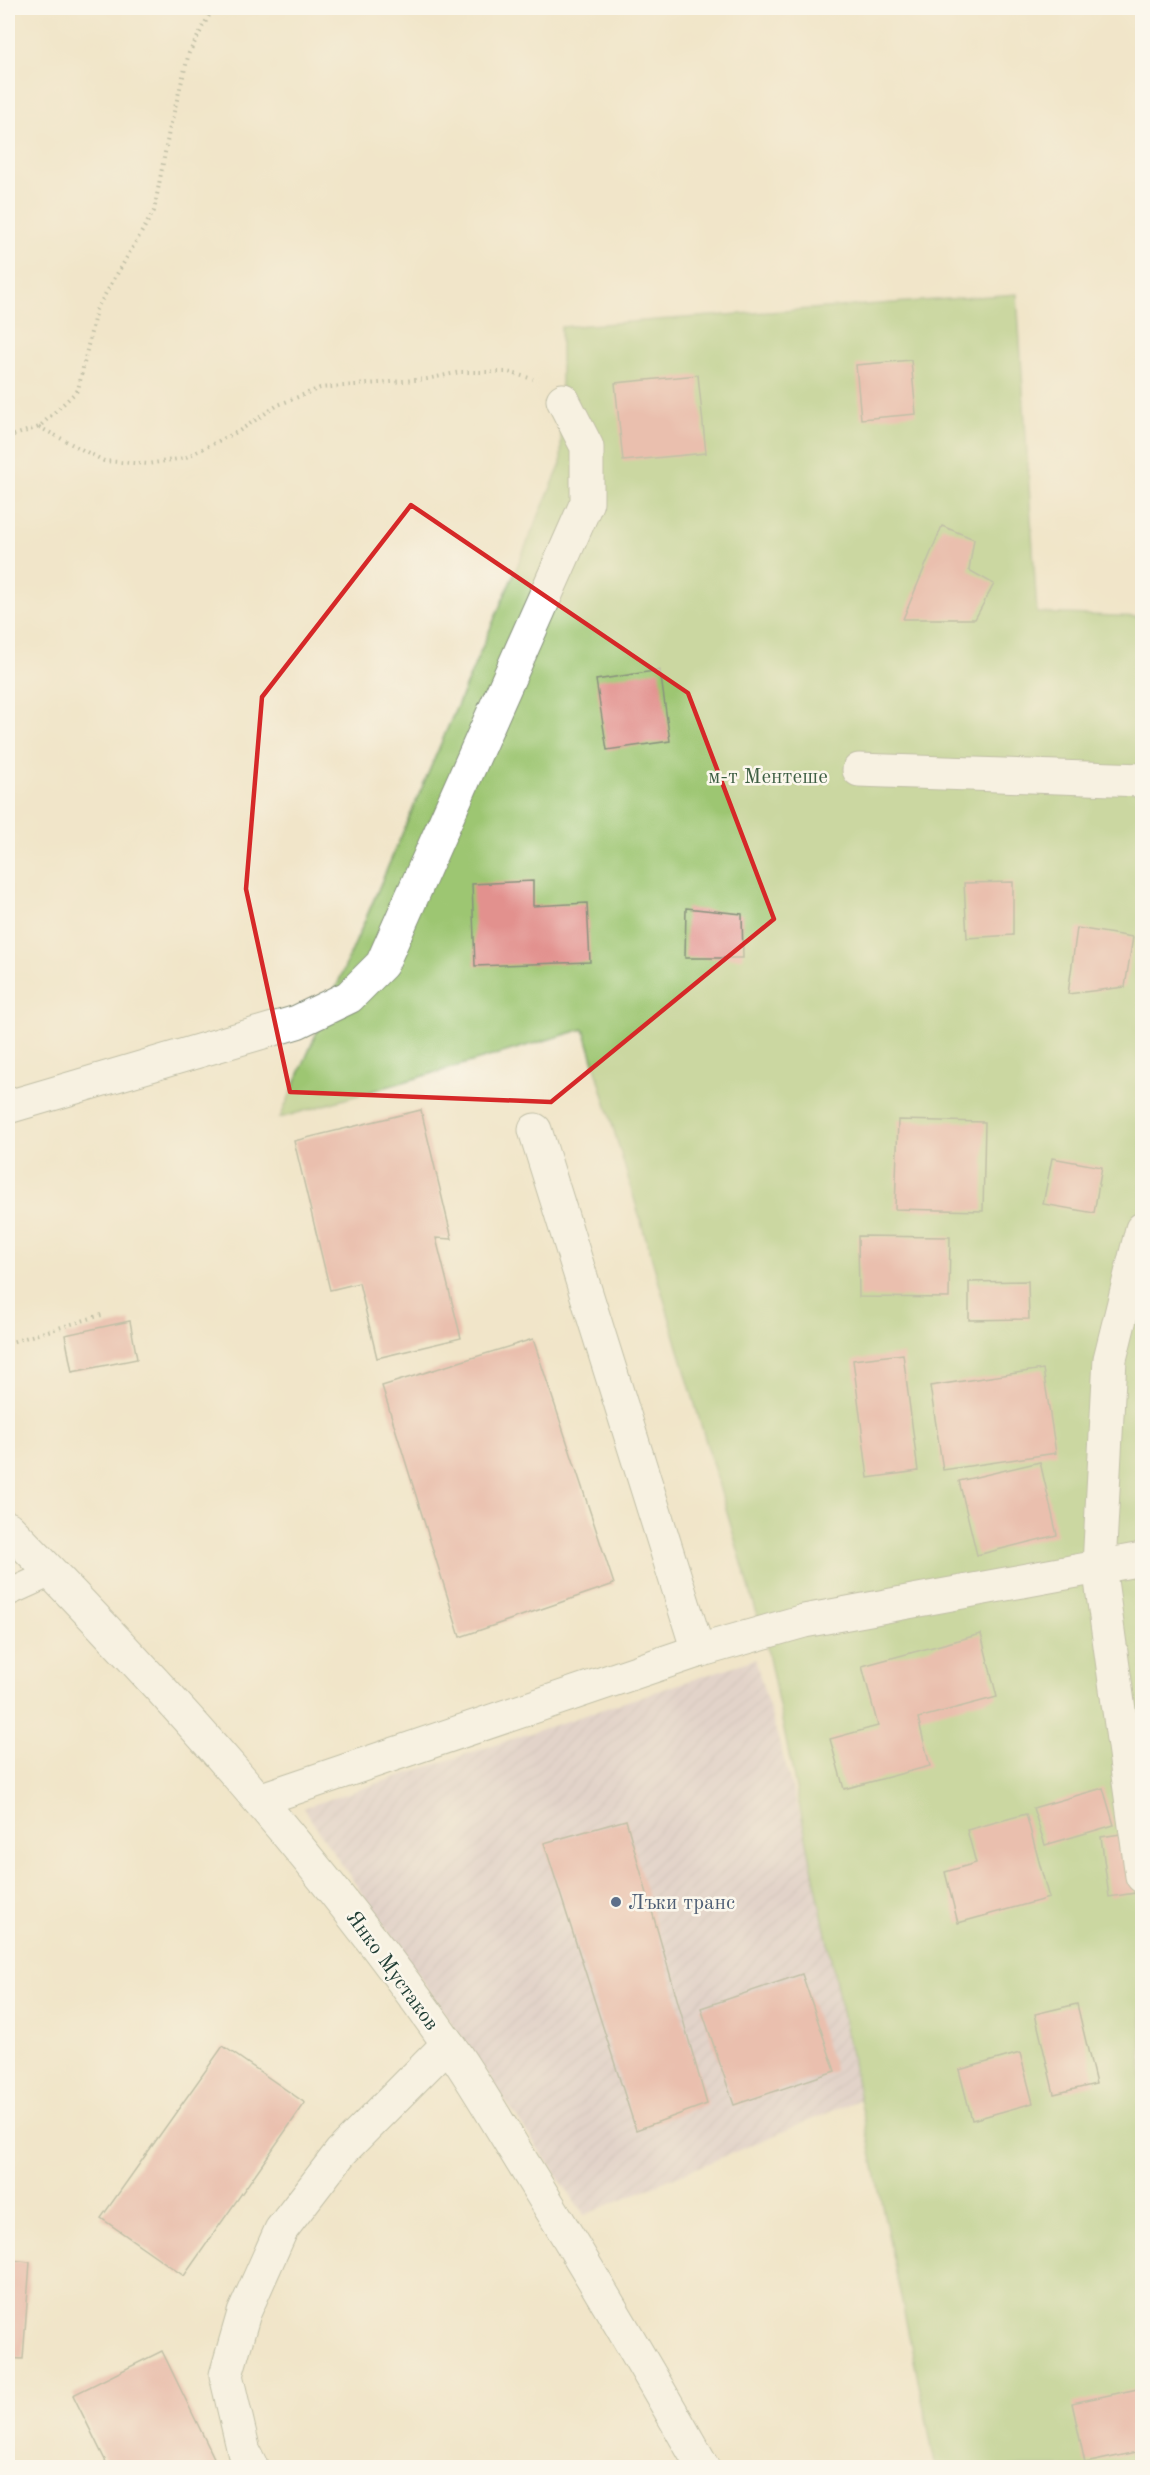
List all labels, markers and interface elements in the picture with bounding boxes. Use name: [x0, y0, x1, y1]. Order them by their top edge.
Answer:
park label: м-т Ментeше: [708, 767, 828, 788]
place label: Лъки транс: [628, 1893, 735, 1914]
marker: Лъки транс: [609, 1895, 623, 1909]
street label: Янко Мустаков: [341, 1907, 442, 2035]

